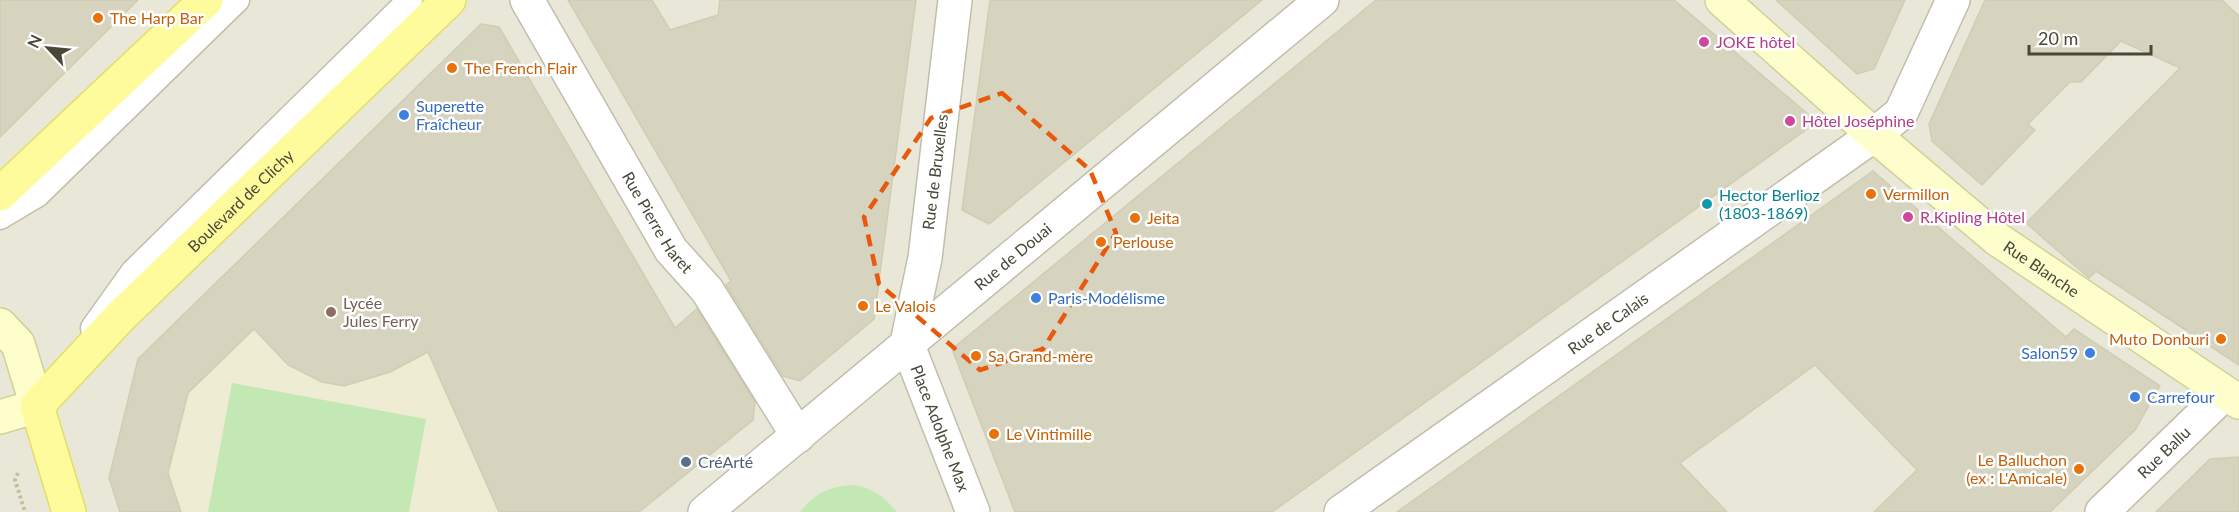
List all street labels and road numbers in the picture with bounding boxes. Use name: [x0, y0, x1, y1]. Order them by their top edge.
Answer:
street label: Rue de Bruxelles: [918, 113, 951, 231]
street label: Boulevard de Clichy: [184, 145, 298, 256]
street label: Rue Pierre Haret: [619, 168, 697, 277]
street label: Rue de Douai: [970, 219, 1055, 294]
street label: Rue Blanche: [2000, 236, 2083, 301]
street label: Rue de Calais: [1564, 288, 1652, 358]
street label: Place Adolphe Max: [907, 362, 974, 494]
street label: Rue Ballu: [2133, 422, 2194, 482]

